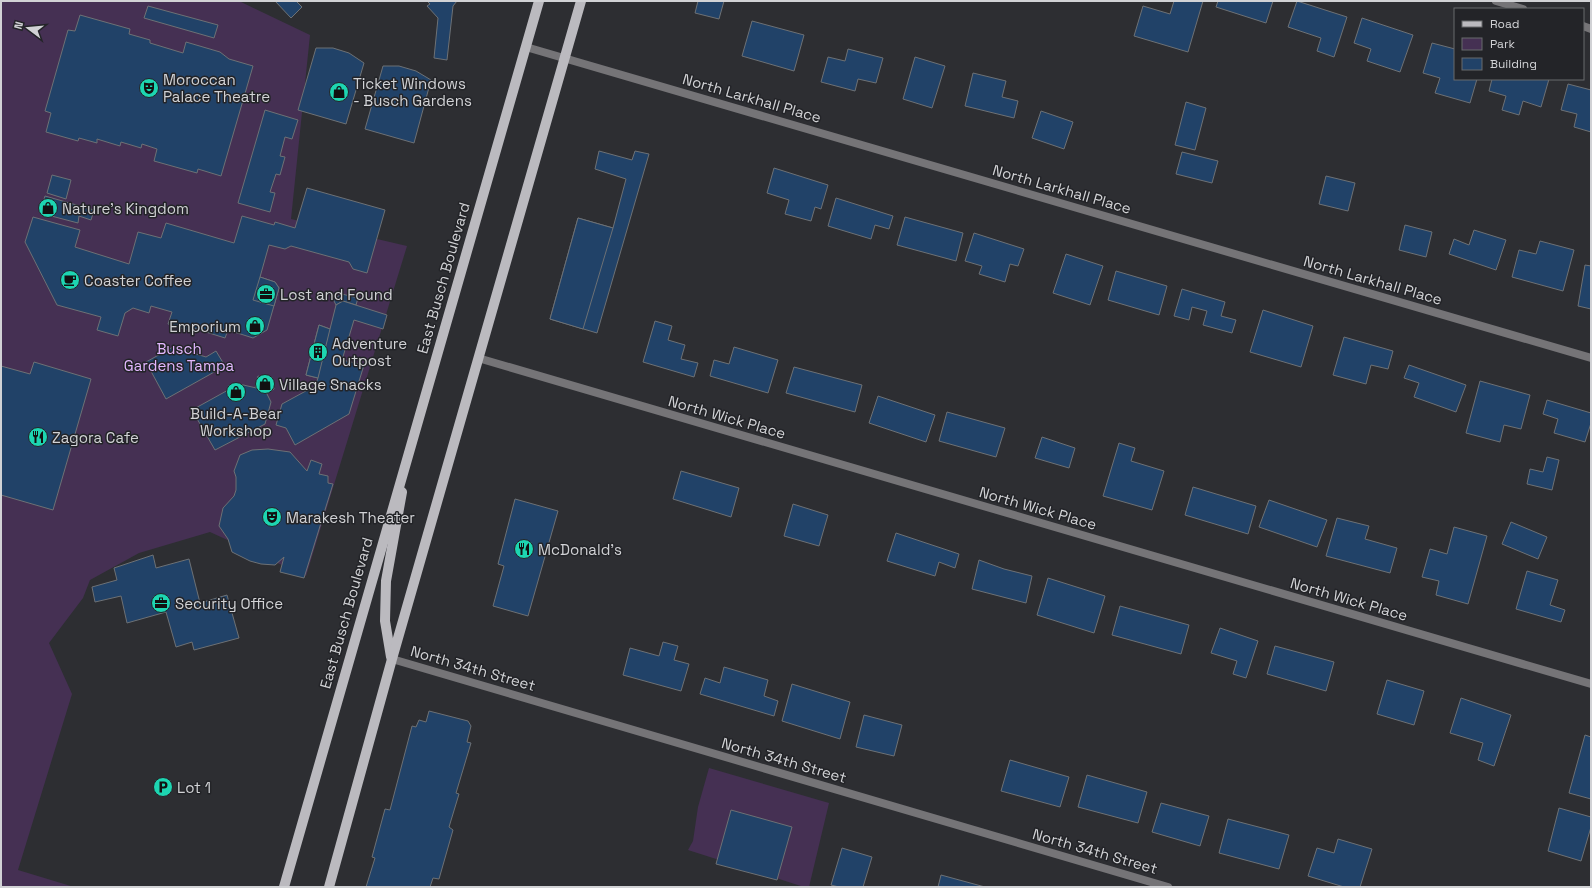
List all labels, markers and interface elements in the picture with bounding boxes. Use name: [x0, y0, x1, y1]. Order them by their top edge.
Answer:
north arrow: [8, 8, 48, 48]
legend: [1454, 8, 1584, 80]
text: Road: [1490, 16, 1519, 32]
text: N: [11, 20, 26, 31]
text: Park: [1490, 36, 1515, 52]
text: Building: [1490, 56, 1537, 72]
street label: North Larkhall Place: [680, 69, 824, 127]
place label: Moroccan Palace Theatre: [163, 70, 270, 106]
place label: Ticket Windows - Busch Gardens: [353, 74, 472, 110]
theatre icon: Moroccan Palace Theatre: [138, 77, 160, 99]
shop icon: Ticket Windows - Busch Gardens: [328, 81, 350, 103]
street label: North Larkhall Place: [990, 160, 1134, 218]
shop icon: Nature's Kingdom: [37, 197, 59, 219]
place label: Nature's Kingdom: [62, 199, 189, 218]
street label: East Busch Boulevard: [412, 200, 474, 356]
street label: North Larkhall Place: [1301, 251, 1445, 309]
cafe icon: Coaster Coffee: [59, 269, 81, 291]
place label: Coaster Coffee: [84, 271, 192, 290]
office icon: Lost and Found: [255, 283, 277, 305]
place label: Lost and Found: [280, 285, 393, 304]
shop icon: Emporium: [244, 315, 266, 337]
place label: Emporium: [169, 317, 241, 336]
place label: Adventure Outpost: [332, 334, 407, 370]
park label: Busch Gardens Tampa: [124, 339, 235, 375]
building icon: Adventure Outpost: [307, 341, 329, 363]
shop icon: Village Snacks: [254, 373, 276, 395]
place label: Village Snacks: [279, 375, 382, 394]
shop icon: Build-A-Bear Workshop: [225, 381, 247, 403]
street label: North Wick Place: [666, 391, 788, 443]
place label: Build-A-Bear Workshop: [190, 404, 282, 440]
restaurant icon: Zagora Cafe: [27, 426, 49, 448]
place label: Zagora Cafe: [52, 428, 139, 447]
street label: North Wick Place: [977, 482, 1099, 534]
theatre icon: Marakesh Theater: [261, 506, 283, 528]
place label: Marakesh Theater: [286, 508, 415, 527]
street label: East Busch Boulevard: [315, 535, 377, 691]
restaurant icon: McDonald's: [513, 538, 535, 560]
place label: McDonald's: [538, 540, 622, 559]
street label: North Wick Place: [1288, 573, 1410, 625]
office icon: Security Office: [150, 592, 172, 614]
place label: Security Office: [175, 594, 283, 613]
street label: North 34th Street: [408, 641, 538, 695]
street label: North 34th Street: [719, 733, 849, 787]
parking icon: Lot 1: [152, 776, 174, 798]
place label: Lot 1: [177, 778, 211, 797]
street label: North 34th Street: [1030, 824, 1160, 878]

